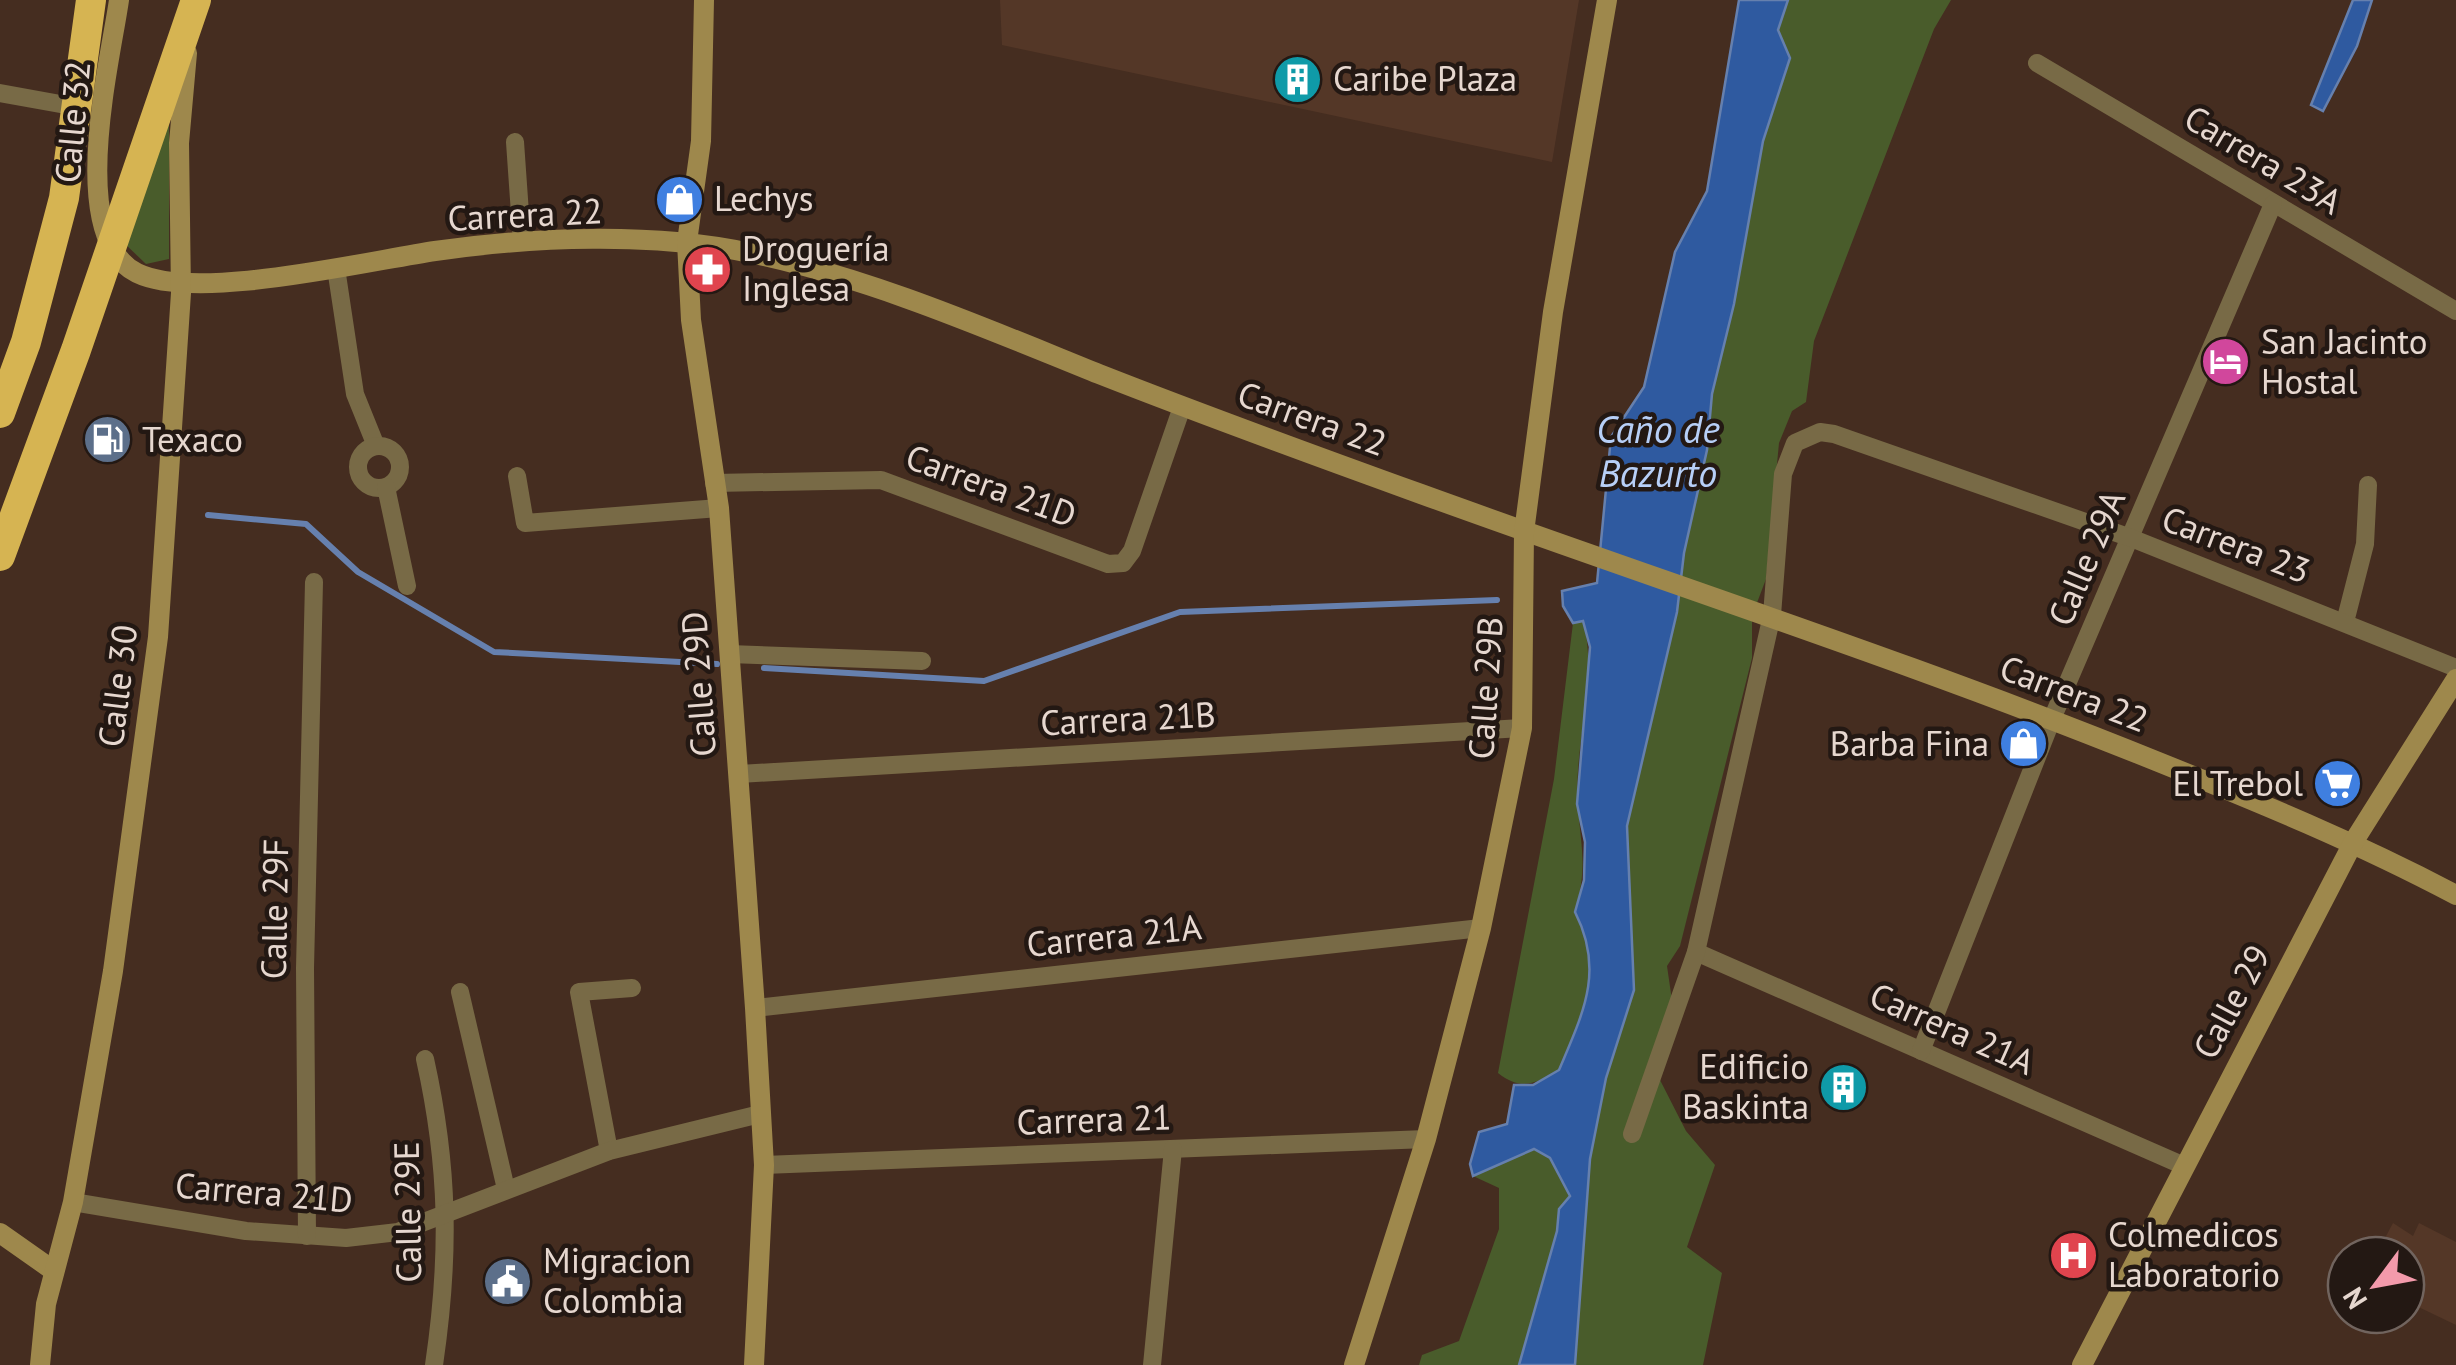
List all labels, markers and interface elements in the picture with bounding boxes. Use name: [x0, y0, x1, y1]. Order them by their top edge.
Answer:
building icon: Caribe Plaza: [1272, 53, 1324, 105]
place label: Caribe Plaza: [1333, 55, 1517, 101]
street label: Calle 32: [44, 59, 100, 185]
street label: Carrera 23A: [2176, 94, 2351, 224]
shop icon: Lechys: [653, 173, 705, 225]
place label: Lechys: [714, 175, 813, 221]
street label: Carrera 22: [446, 187, 604, 241]
place label: Droguería Inglesa: [742, 225, 890, 311]
pharmacy icon: Droguería Inglesa: [681, 243, 733, 295]
place label: San Jacinto Hostal: [2261, 318, 2428, 404]
hotel icon: San Jacinto Hostal: [2200, 336, 2252, 388]
street label: Carrera 22: [1232, 370, 1393, 466]
water label: Caño de Bazurto: [1596, 404, 1720, 497]
fuel station icon: Texaco: [81, 414, 133, 466]
place label: Texaco: [142, 416, 243, 462]
street label: Carrera 21D: [900, 433, 1083, 537]
street label: Calle 29A: [2037, 482, 2135, 632]
street label: Carrera 23: [2156, 495, 2317, 593]
street label: Calle 29D: [670, 610, 726, 758]
street label: Calle 29B: [1457, 615, 1513, 761]
street label: Calle 30: [87, 622, 147, 749]
street label: Carrera 22: [1994, 644, 2155, 742]
street label: Carrera 21B: [1039, 690, 1217, 746]
shop icon: Barba Fina: [1998, 718, 2050, 770]
place label: Barba Fina: [1830, 720, 1989, 766]
supermarket icon: El Trebol: [2312, 758, 2364, 810]
place label: El Trebol: [2172, 760, 2303, 806]
street label: Calle 29F: [250, 838, 298, 980]
street label: Carrera 21A: [1024, 903, 1204, 967]
street label: Calle 29: [2182, 937, 2280, 1066]
street label: Carrera 21A: [1863, 971, 2042, 1085]
place label: Edificio Baskinta: [1682, 1043, 1809, 1129]
building icon: Edificio Baskinta: [1818, 1061, 1870, 1113]
street label: Carrera 21: [1016, 1093, 1172, 1145]
street label: Calle 29E: [383, 1141, 431, 1283]
street label: Carrera 21D: [173, 1161, 355, 1223]
place label: Colmedicos Laboratorio: [2108, 1211, 2280, 1297]
hospital icon: Colmedicos Laboratorio: [2047, 1229, 2099, 1281]
north arrow: [2326, 1235, 2426, 1335]
place label: Migracion Colombia: [543, 1237, 691, 1323]
public building icon: Migracion Colombia: [482, 1255, 534, 1307]
text: N: [2334, 1281, 2375, 1316]

